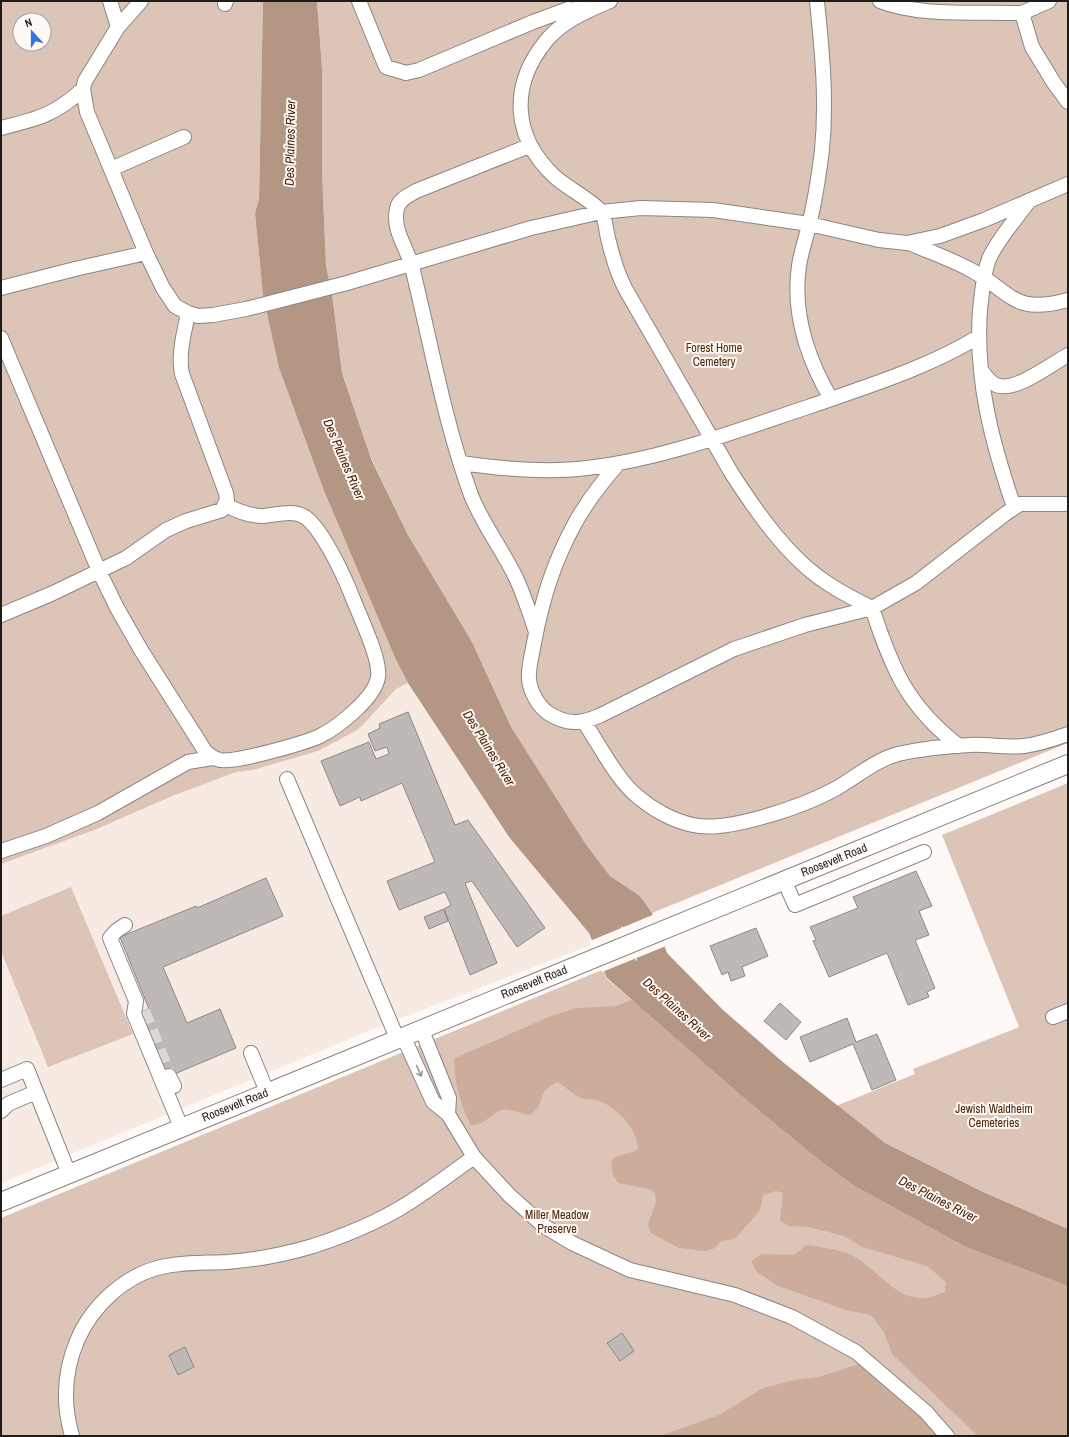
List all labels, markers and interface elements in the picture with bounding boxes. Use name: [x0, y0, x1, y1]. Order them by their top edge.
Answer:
north arrow: [12, 12, 52, 52]
text: N: [23, 15, 34, 30]
water label: Des Plaines River: [281, 99, 299, 186]
park label: Forest Home Cemetery: [686, 340, 742, 370]
water label: Des Plaines River: [319, 416, 369, 502]
water label: Des Plaines River: [459, 707, 519, 789]
street label: Roosevelt Road: [799, 839, 869, 881]
street label: Roosevelt Road: [499, 961, 569, 1003]
water label: Des Plaines River: [639, 974, 715, 1044]
one-way arrow: [416, 1065, 423, 1077]
street label: Roosevelt Road: [200, 1084, 270, 1126]
park label: Jewish Waldheim Cemeteries: [955, 1101, 1033, 1131]
water label: Des Plaines River: [896, 1172, 981, 1226]
park label: Miller Meadow Preserve: [525, 1207, 590, 1237]

